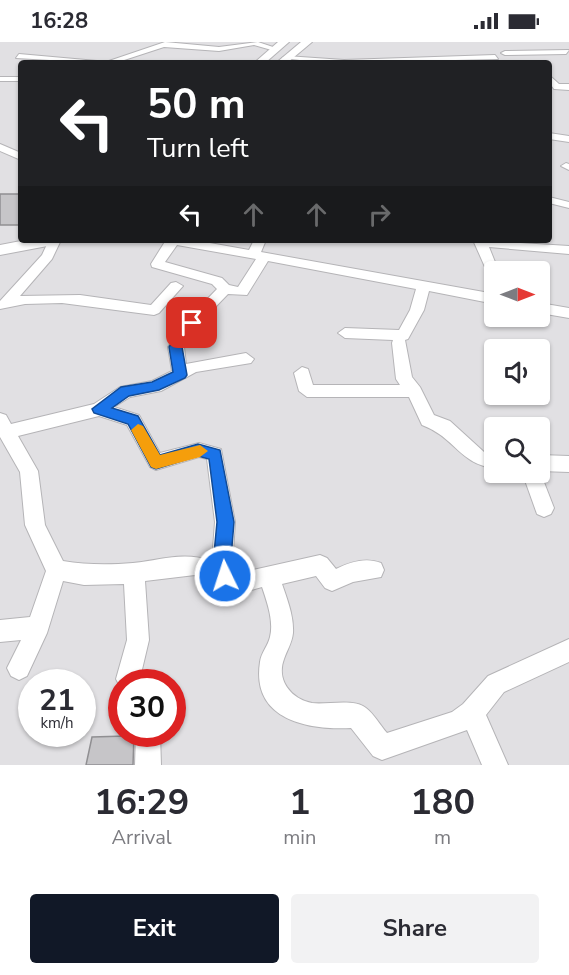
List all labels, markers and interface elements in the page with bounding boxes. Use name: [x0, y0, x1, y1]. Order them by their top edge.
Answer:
text: 16:28: [30, 6, 88, 36]
text: 50 m: [147, 76, 246, 133]
icon: left: [48, 84, 126, 162]
text: Turn left: [147, 130, 248, 167]
icon: left: [174, 198, 207, 231]
icon: ahead: [237, 198, 270, 231]
icon: ahead: [300, 198, 333, 231]
icon: right: [363, 198, 396, 231]
north arrow: [484, 261, 550, 327]
map controls: [484, 261, 550, 483]
pin: [166, 297, 217, 348]
icon: arrive: [175, 306, 208, 339]
button: sound: [484, 339, 550, 405]
button: search: [484, 417, 550, 483]
position arrow: [193, 544, 257, 608]
speed limit sign: 30: [108, 669, 186, 747]
text: 21: [39, 680, 75, 721]
text: km/h: [40, 713, 74, 733]
text: 16:29: [94, 778, 189, 827]
text: 1: [289, 778, 311, 827]
text: 180: [410, 778, 475, 827]
text: Arrival: [112, 824, 172, 851]
text: min: [283, 824, 316, 851]
text: m: [434, 824, 451, 851]
button: Exit: [30, 894, 279, 963]
button: Share: [291, 894, 539, 963]

